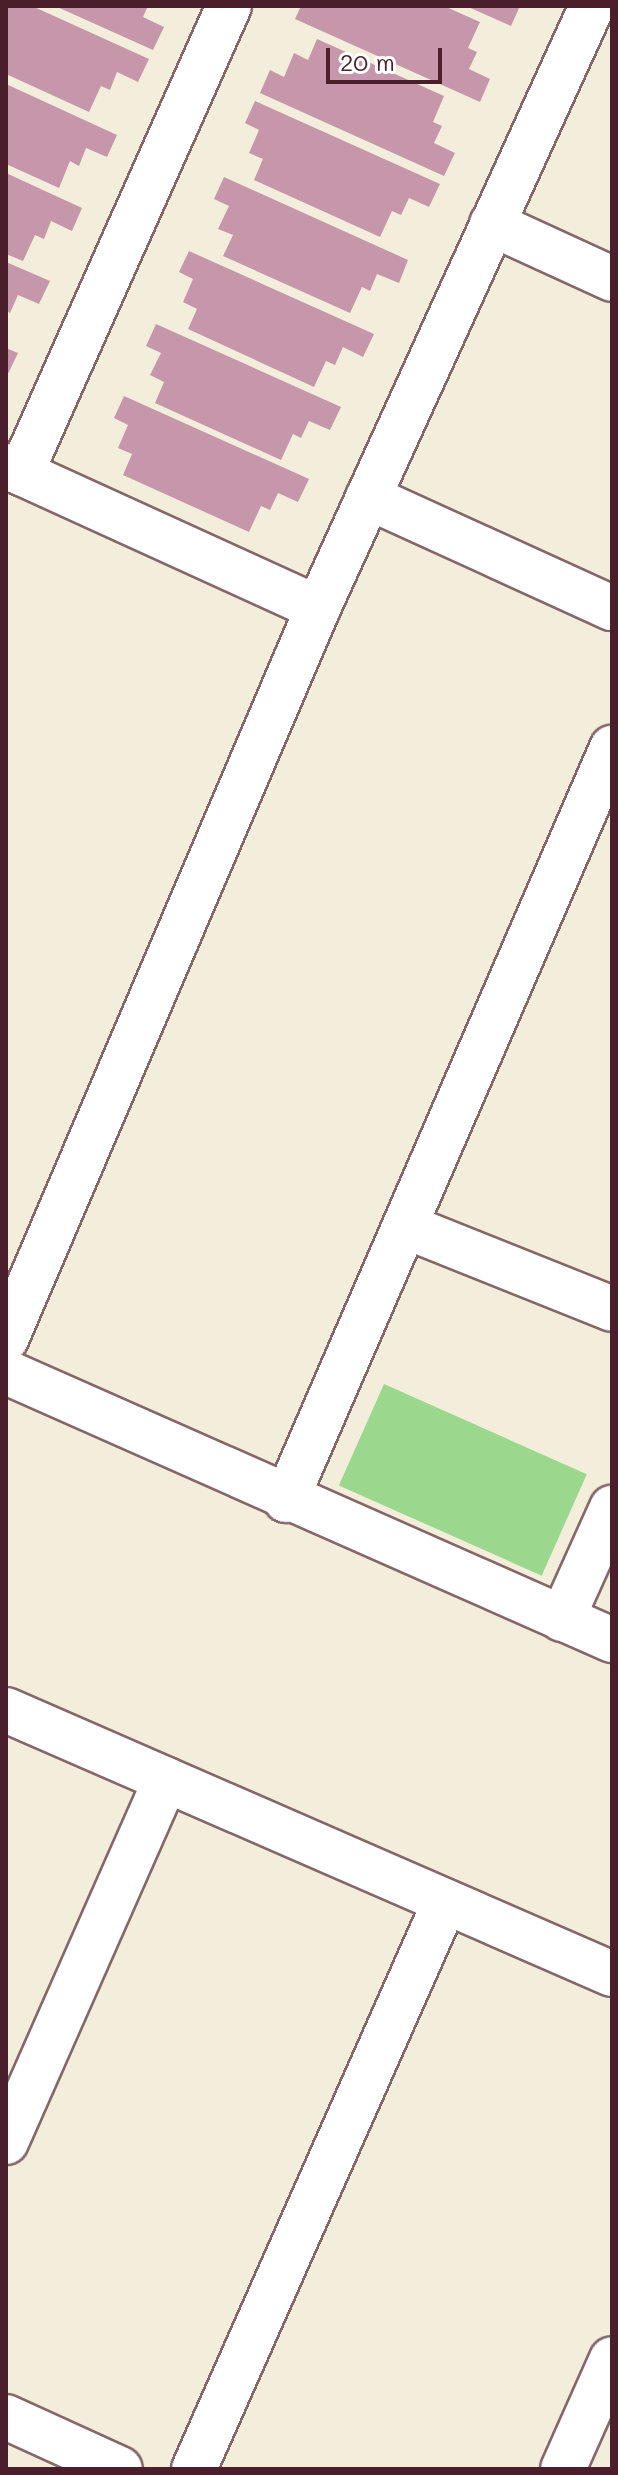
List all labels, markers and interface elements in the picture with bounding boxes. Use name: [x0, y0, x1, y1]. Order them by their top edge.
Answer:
scale bar: [330, 32, 446, 82]
text: 20 m: [340, 46, 395, 77]

